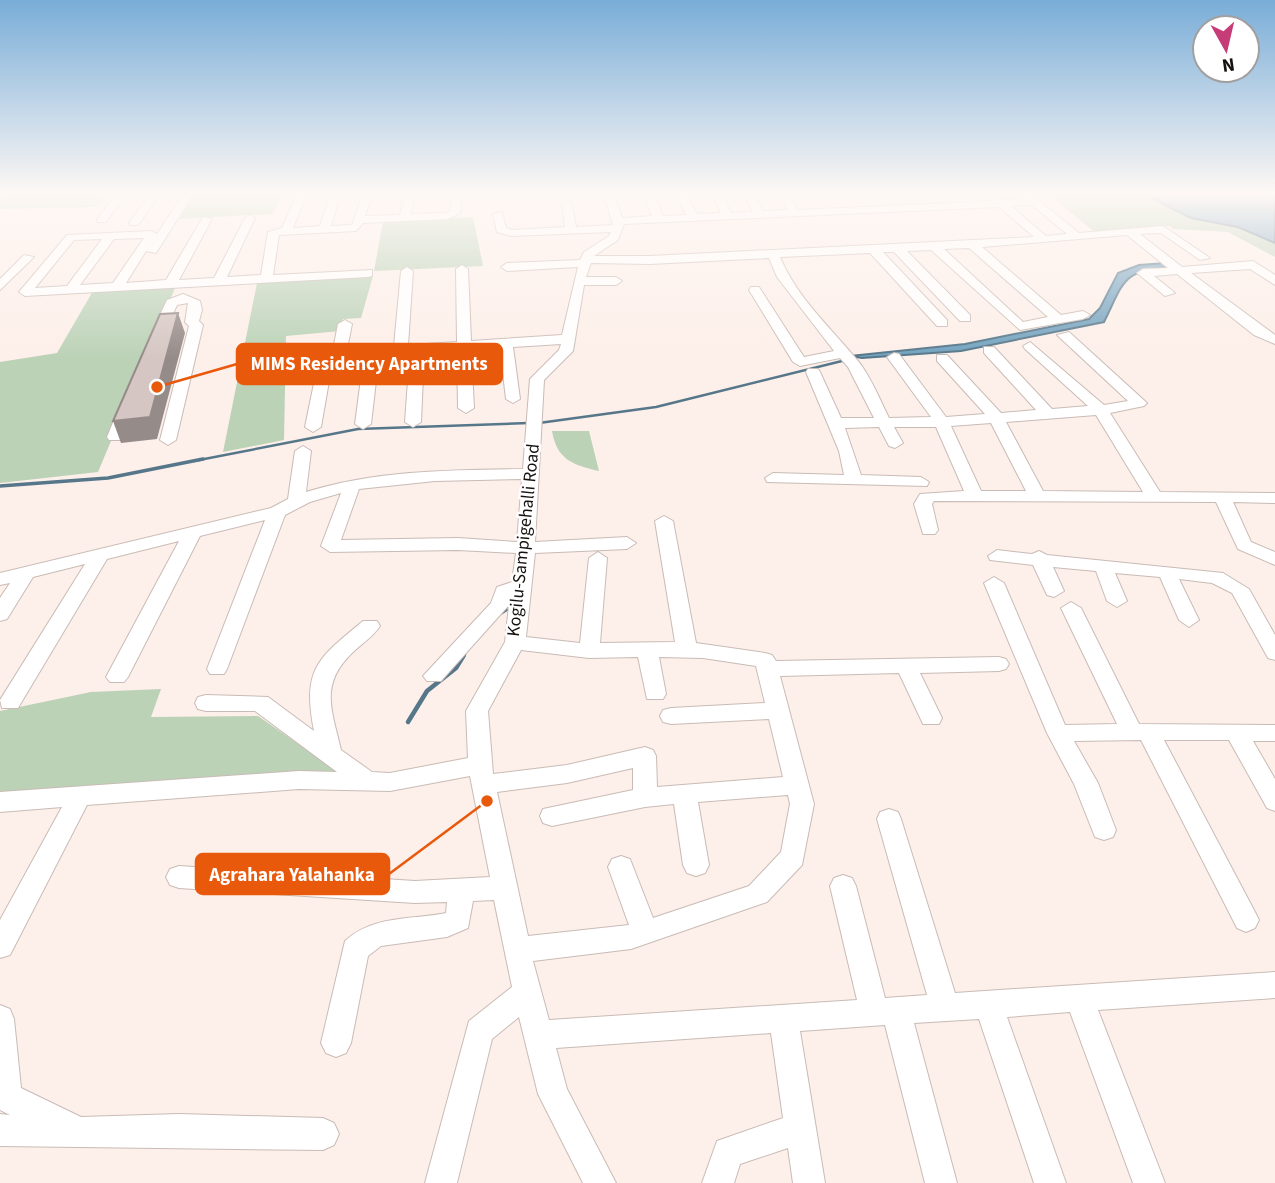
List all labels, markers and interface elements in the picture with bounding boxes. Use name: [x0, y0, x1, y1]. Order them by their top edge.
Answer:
north arrow: [1191, 14, 1261, 84]
text: N: [1220, 50, 1236, 79]
callout: MIMS Residency Apartments: [237, 344, 502, 384]
text: MIMS Residency Apartments: [250, 351, 488, 378]
street label: Kogilu-Sampigehalli Road: [501, 442, 546, 638]
callout: Agrahara Yalahanka: [196, 854, 389, 894]
text: Agrahara Yalahanka: [208, 862, 375, 889]

